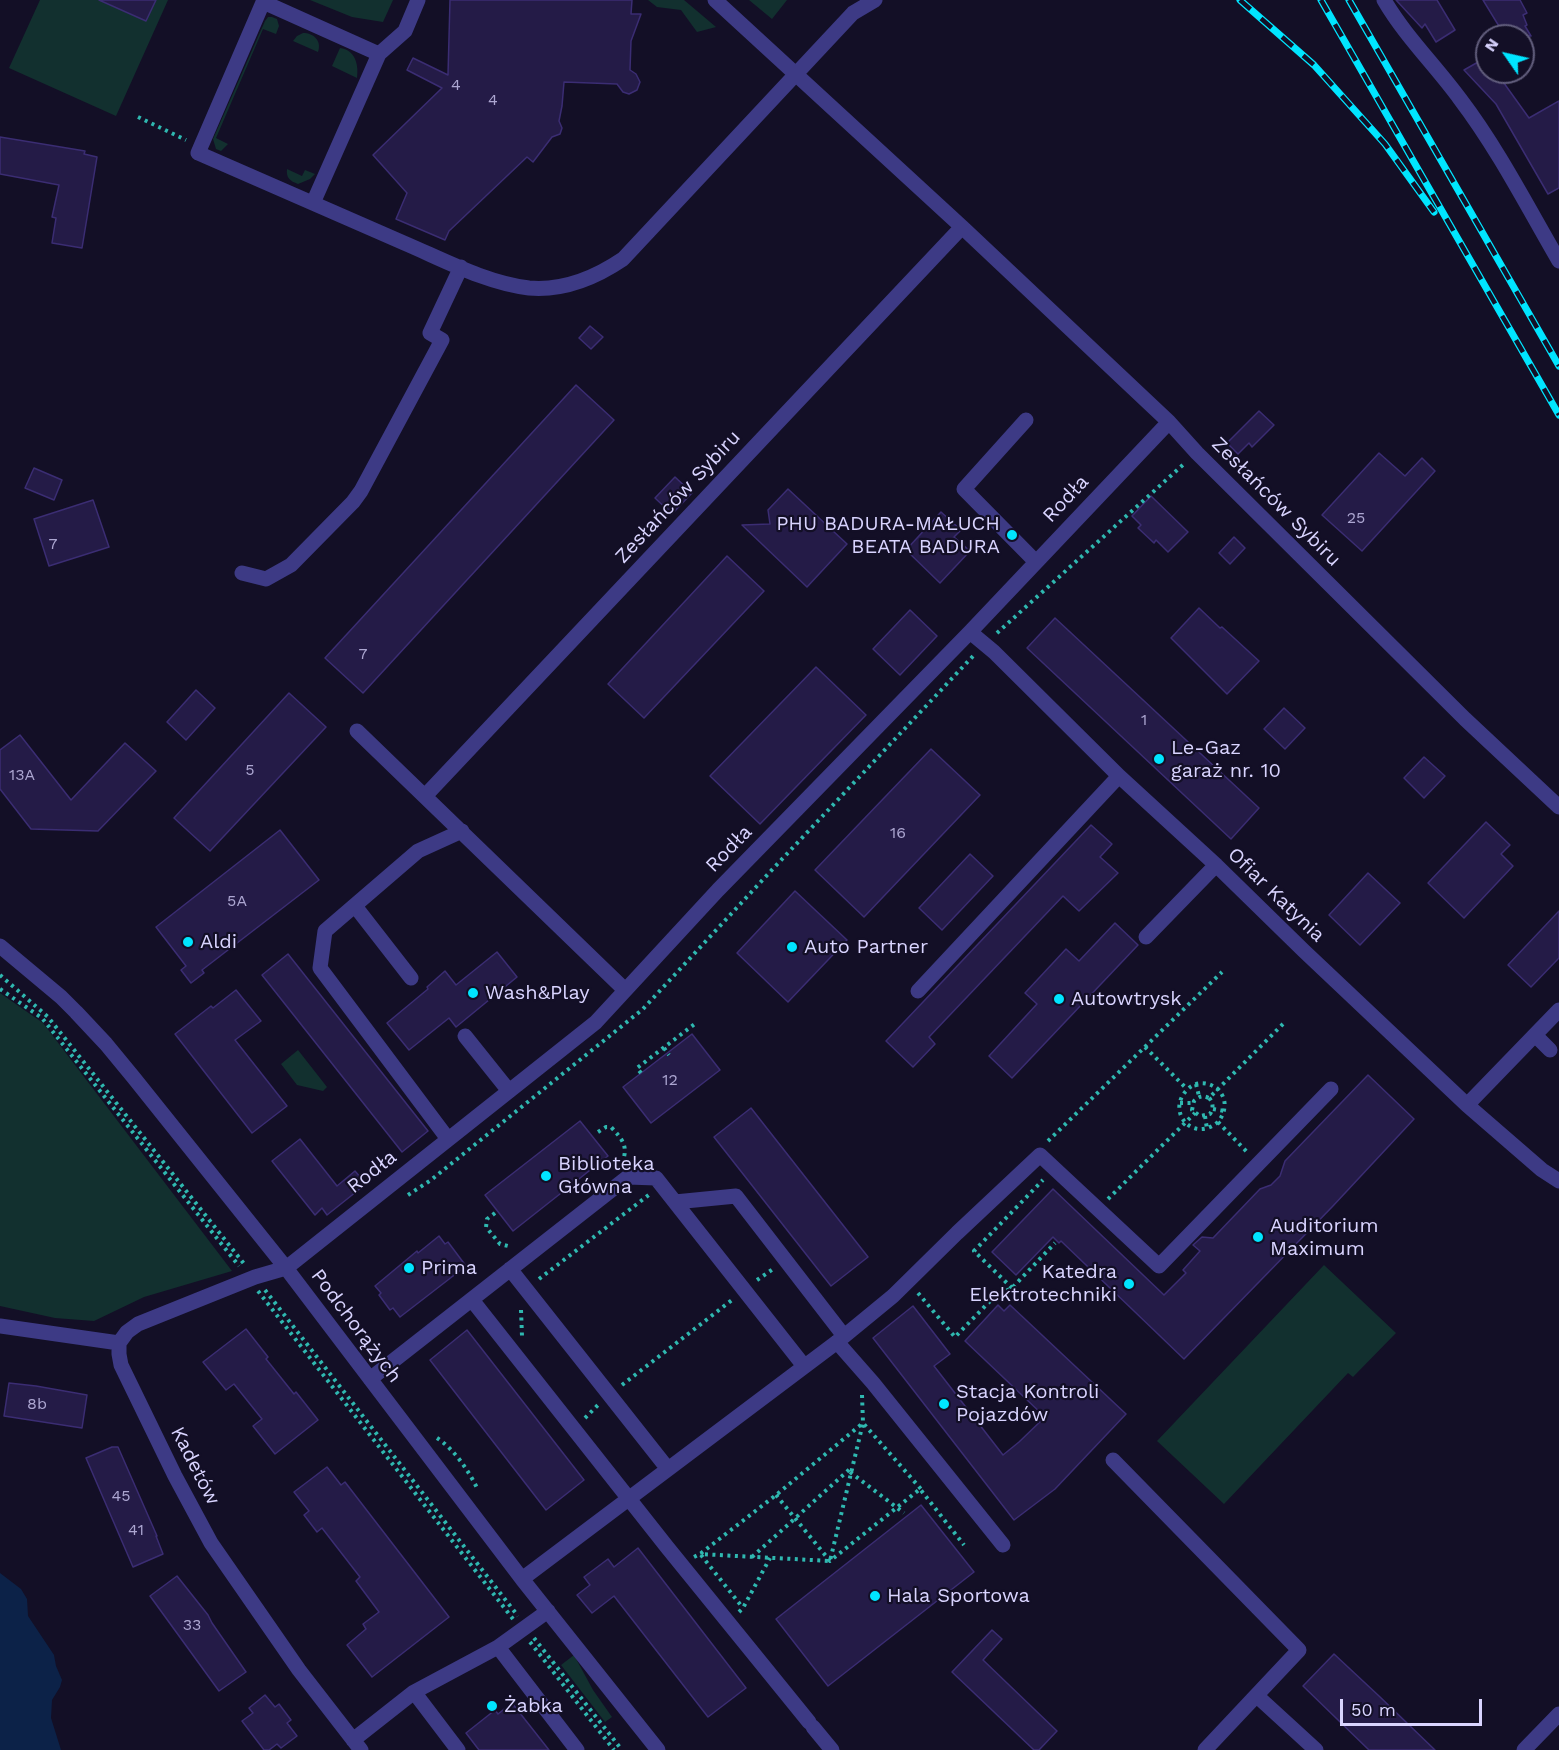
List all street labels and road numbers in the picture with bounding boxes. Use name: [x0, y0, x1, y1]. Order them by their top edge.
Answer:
street label: Zesłańców Sybiru: [610, 426, 746, 568]
street label: Zesłańców Sybiru: [1206, 432, 1346, 572]
street label: Rodła: [1038, 470, 1094, 528]
street label: Rodła: [701, 820, 757, 878]
street label: Ofiar Katynia: [1222, 843, 1330, 947]
street label: Rodła: [342, 1145, 402, 1199]
street label: Podchorążych: [306, 1265, 406, 1387]
street label: Kadetów: [165, 1423, 225, 1509]

